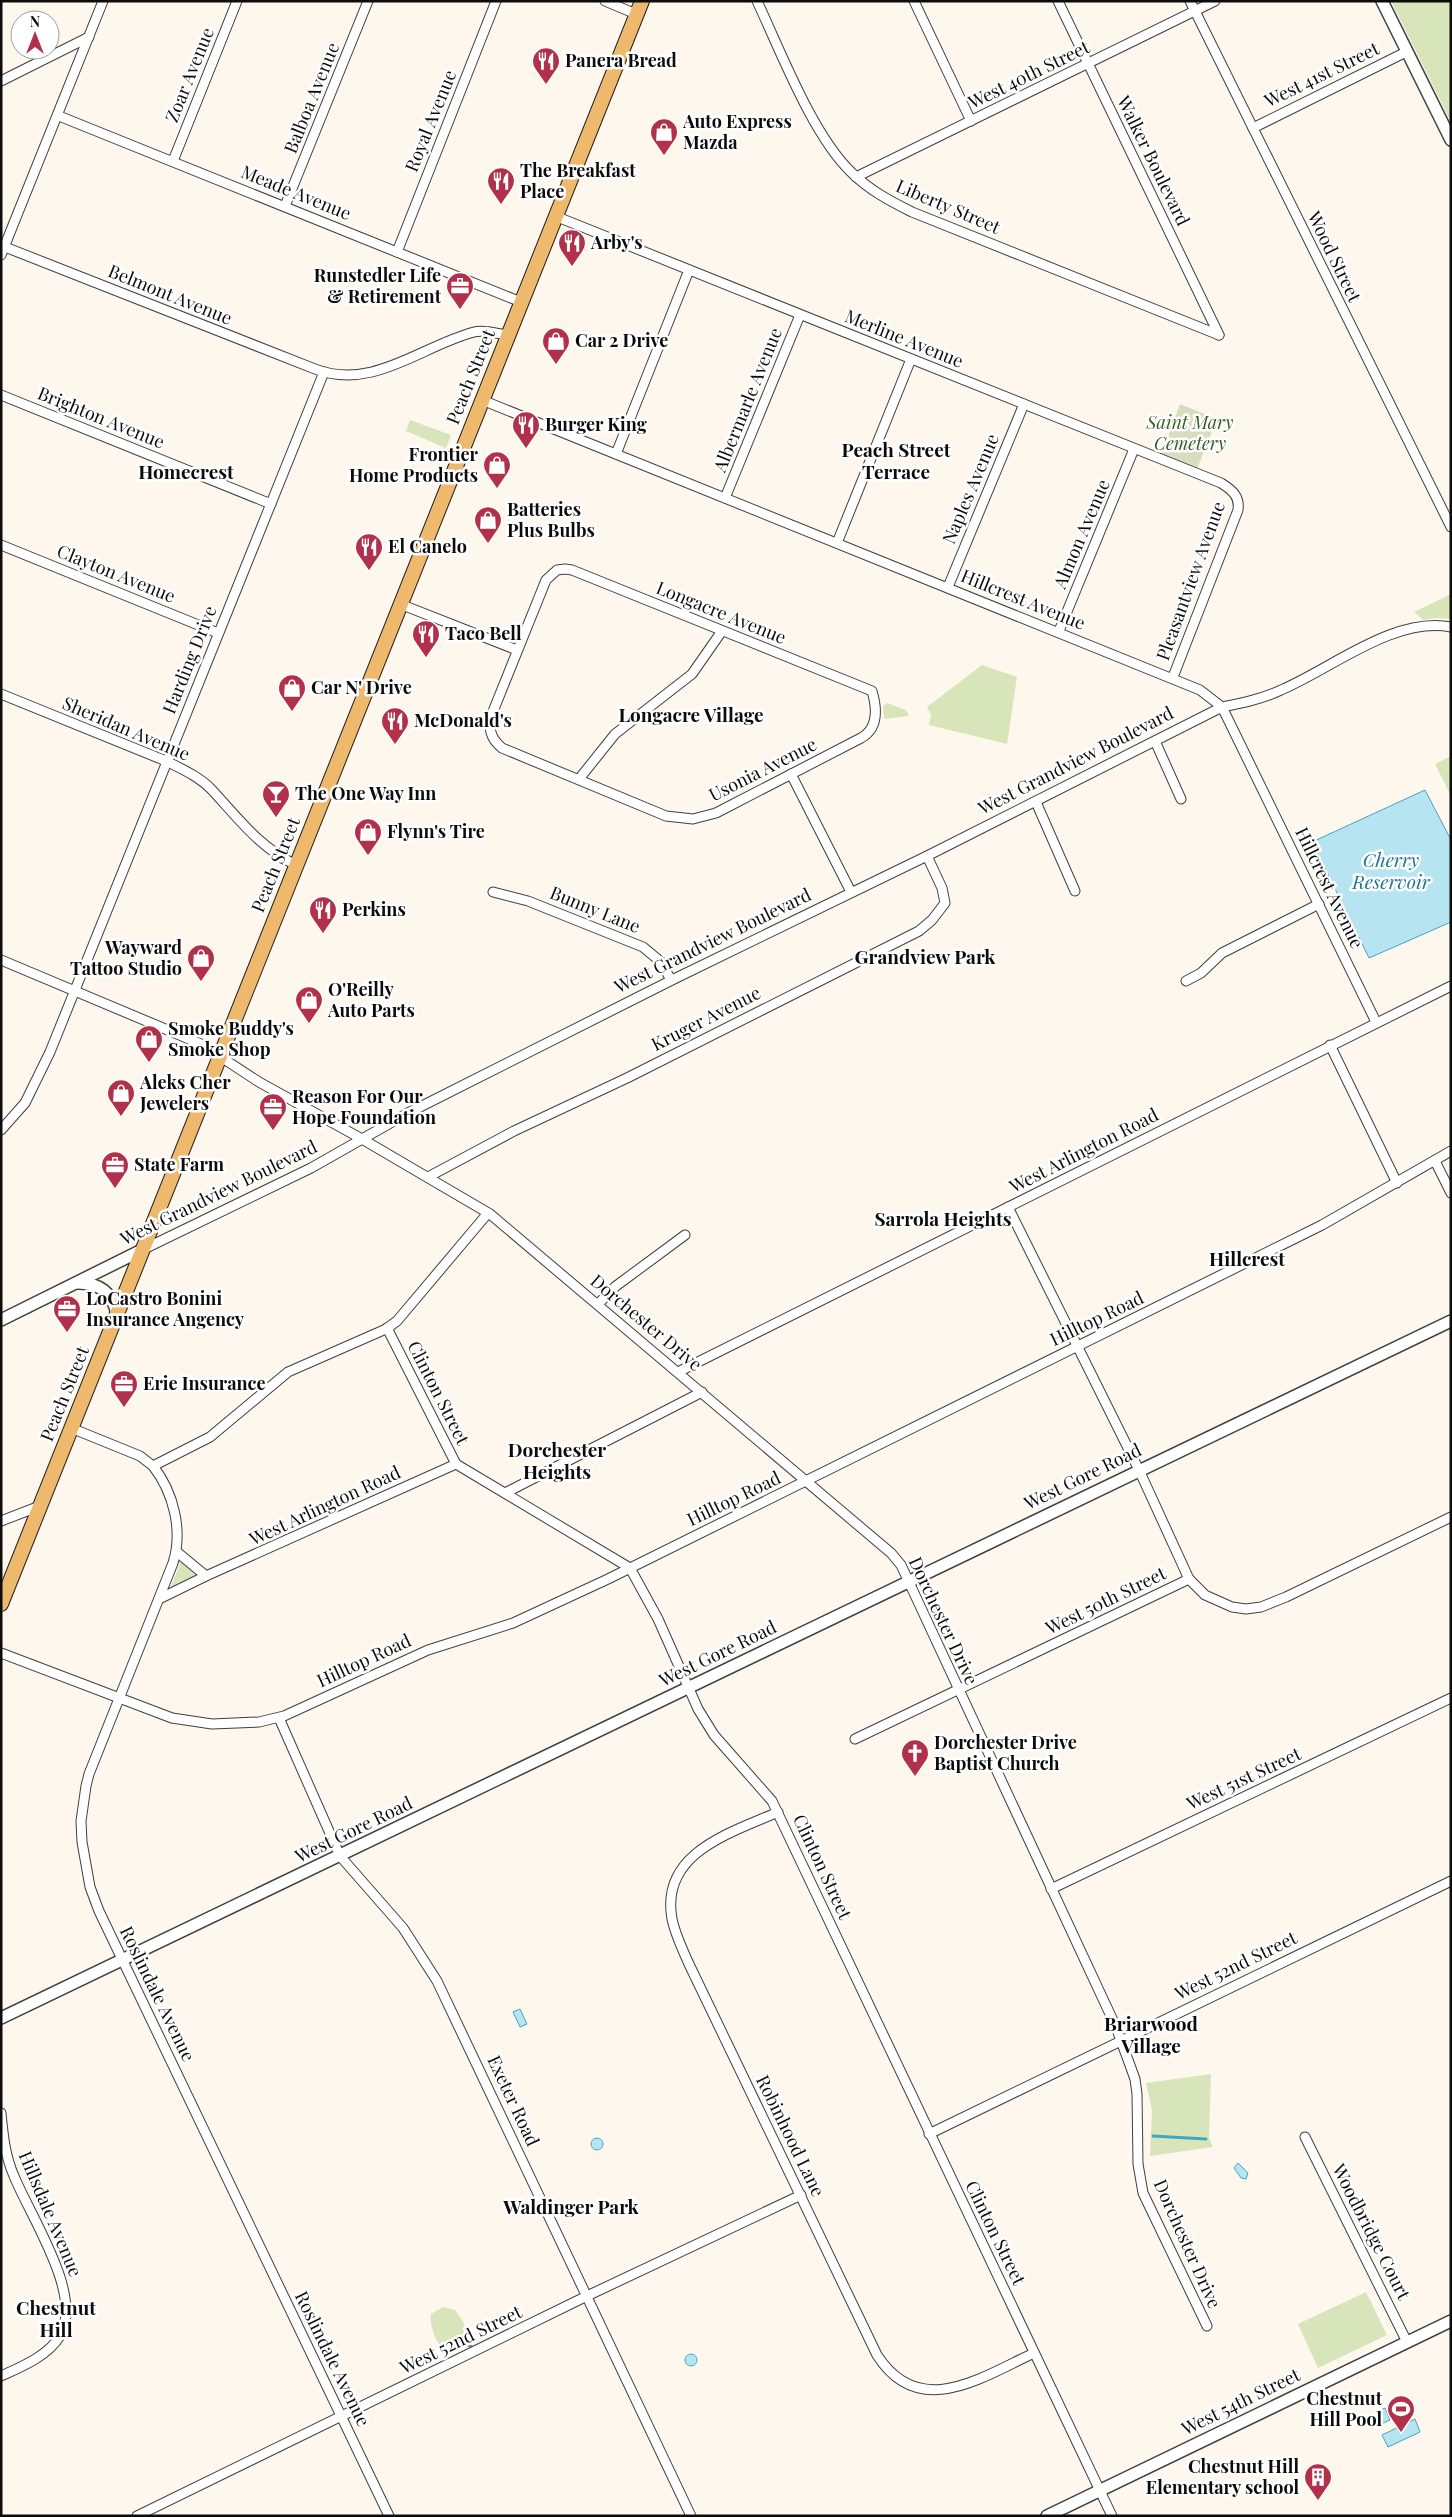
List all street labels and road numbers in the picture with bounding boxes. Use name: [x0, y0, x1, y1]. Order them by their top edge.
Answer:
street label: Zoar Avenue: [159, 24, 219, 126]
street label: West 40th Street: [963, 34, 1094, 114]
street label: West 41st Street: [1259, 36, 1383, 113]
street label: Balboa Avenue: [278, 39, 344, 157]
street label: Royal Avenue: [399, 66, 461, 175]
street label: Walker Boulevard: [1112, 91, 1196, 230]
street label: Meade Avenue: [238, 159, 355, 225]
street label: Liberty Street: [893, 173, 1005, 239]
street label: Wood Street: [1302, 206, 1367, 306]
street label: Belmont Avenue: [105, 258, 236, 330]
street label: Merline Avenue: [842, 303, 967, 373]
street label: Albermarle Avenue: [707, 324, 787, 476]
street label: Peach Street: [440, 325, 500, 428]
street label: Brighton Avenue: [34, 381, 168, 453]
street label: Naples Avenue: [936, 430, 1004, 547]
street label: Almon Avenue: [1047, 475, 1115, 593]
street label: Pleasantview Avenue: [1150, 498, 1230, 663]
street label: Clayton Avenue: [54, 538, 179, 608]
street label: Hillcrest Avenue: [958, 563, 1089, 635]
street label: Longacre Avenue: [653, 575, 790, 649]
street label: Harding Drive: [157, 602, 222, 717]
street label: Sheridan Avenue: [59, 690, 194, 766]
street label: West Grandview Boulevard: [973, 700, 1178, 820]
street label: Usonia Avenue: [705, 732, 820, 807]
street label: Peach Street: [245, 813, 305, 916]
street label: Hillcrest Avenue: [1290, 823, 1370, 952]
street label: Bunny Lane: [547, 880, 644, 938]
street label: West Grandview Boulevard: [609, 882, 815, 999]
street label: Kruger Avenue: [647, 980, 764, 1056]
street label: West Arlington Road: [1004, 1102, 1163, 1198]
street label: West Grandview Boulevard: [115, 1134, 321, 1251]
street label: Dorchester Drive: [586, 1268, 707, 1376]
street label: Hilltop Road: [1046, 1285, 1148, 1351]
street label: Clinton Street: [402, 1337, 476, 1449]
street label: Peach Street: [34, 1342, 94, 1445]
street label: West Gore Road: [1019, 1437, 1146, 1515]
street label: West Arlington Road: [244, 1459, 404, 1551]
street label: Hilltop Road: [683, 1465, 785, 1531]
street label: Dorchester Drive: [904, 1553, 984, 1688]
street label: West 50th Street: [1041, 1560, 1170, 1640]
street label: West Gore Road: [654, 1614, 781, 1692]
street label: Hilltop Road: [313, 1628, 415, 1692]
street label: West 51st Street: [1181, 1741, 1305, 1816]
street label: West Gore Road: [290, 1790, 417, 1868]
street label: Clinton Street: [788, 1810, 858, 1924]
street label: Roslindale Avenue: [115, 1922, 201, 2065]
street label: West 52nd Street: [1170, 1925, 1301, 2005]
street label: Exeter Road: [482, 2051, 546, 2150]
street label: Robinhood Lane: [751, 2071, 831, 2200]
street label: Hillsdale Avenue: [14, 2147, 88, 2280]
street label: Woodbridge Court: [1327, 2159, 1417, 2304]
street label: Dorchester Drive: [1149, 2175, 1227, 2312]
street label: Clinton Street: [960, 2176, 1032, 2289]
street label: Roslindale Avenue: [290, 2287, 376, 2430]
street label: West 52nd Street: [395, 2299, 526, 2379]
street label: West 54th Street: [1176, 2362, 1304, 2441]

